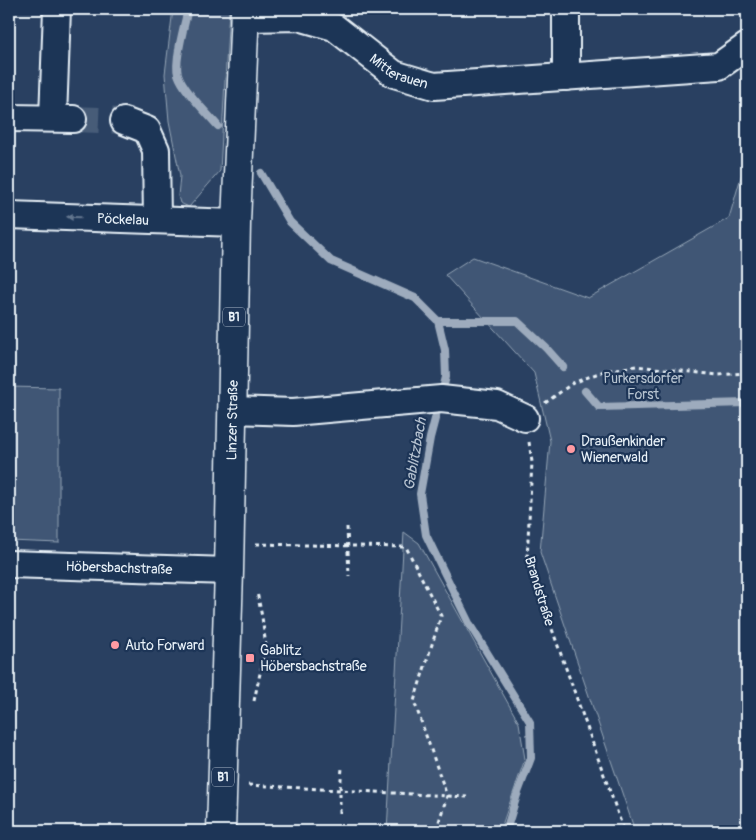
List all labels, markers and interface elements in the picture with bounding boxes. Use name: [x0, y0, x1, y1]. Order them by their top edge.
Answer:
street label: Mitterauen: [366, 50, 430, 93]
street label: Pöckelau: [97, 210, 149, 229]
one-way arrow: [66, 213, 82, 221]
road number: B1: [223, 308, 245, 326]
park label: Purkersdorfer Forst: [603, 370, 683, 403]
street label: Linzer Straße: [223, 380, 242, 460]
water label: Gablitzbach: [400, 415, 431, 492]
place label: Draußenkinder Wienerwald: [581, 433, 665, 466]
marker: Draußenkinder Wienerwald: [565, 443, 577, 455]
street label: Brandstraße: [521, 554, 558, 628]
street label: Höbersbachstraße: [65, 558, 173, 578]
place label: Auto Forward: [125, 637, 205, 654]
marker: Auto Forward: [109, 639, 121, 651]
place label: Gablitz Höbersbachstraße: [260, 642, 367, 675]
marker: Gablitz Höbersbachstraße: [244, 652, 256, 664]
road number: B1: [212, 768, 234, 786]

